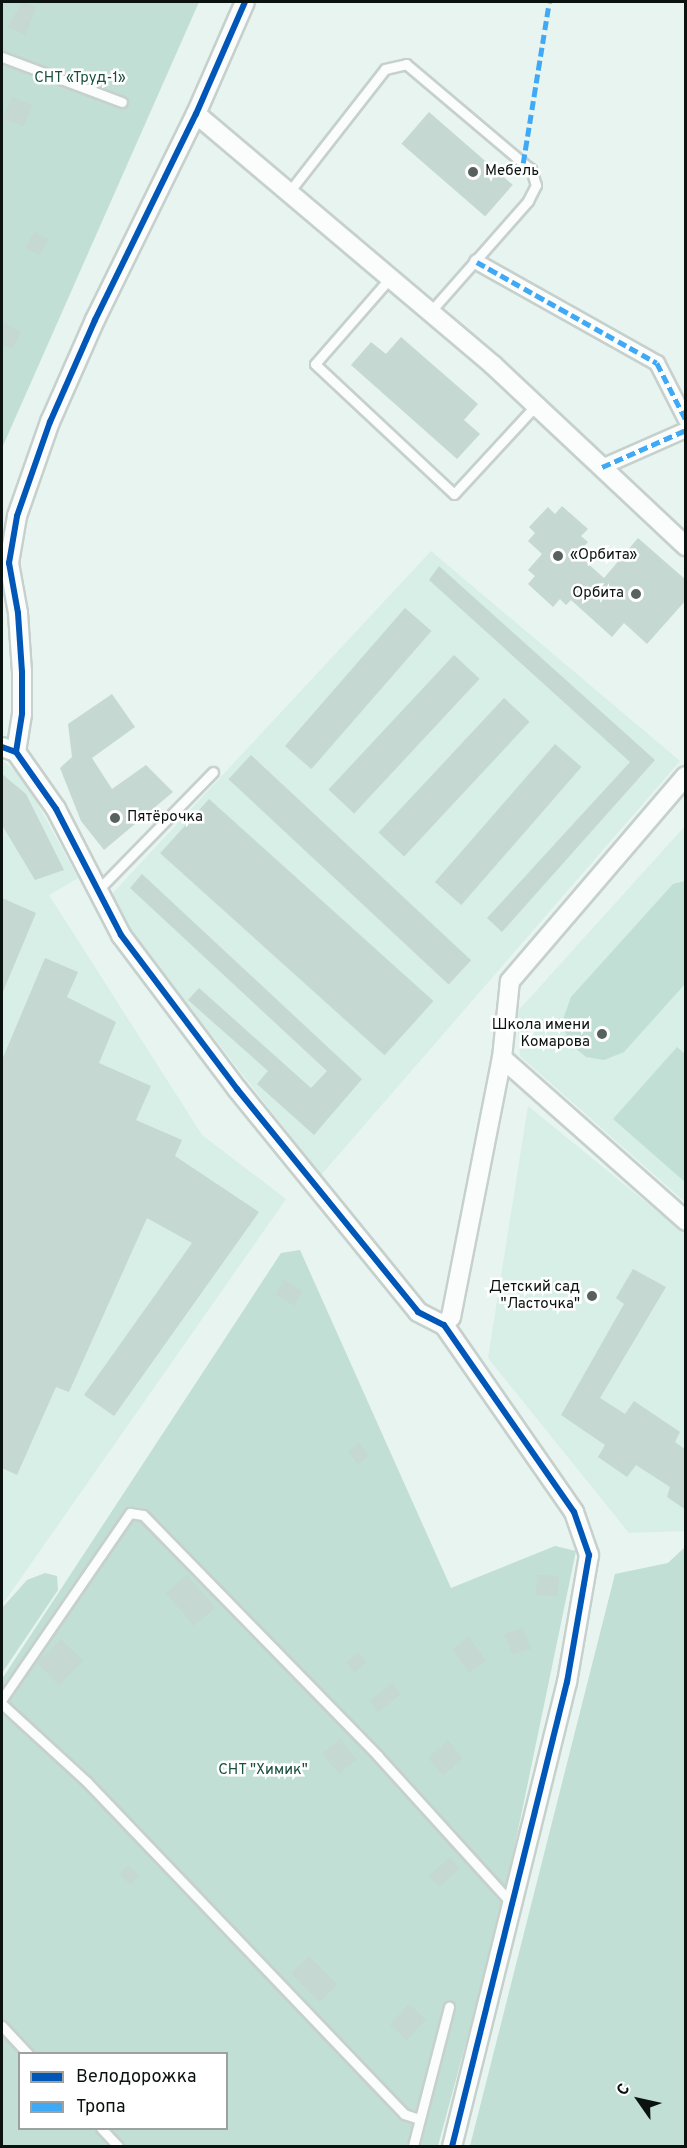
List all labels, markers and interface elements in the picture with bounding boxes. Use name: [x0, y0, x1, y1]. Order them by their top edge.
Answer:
park label: СНТ «Труд-1»: [34, 70, 126, 88]
place label: Мебель: [485, 163, 539, 181]
marker: Мебель: [466, 165, 480, 179]
place label: «Орбита»: [570, 547, 637, 565]
marker: «Орбита»: [551, 549, 565, 563]
place label: Орбита: [572, 585, 624, 603]
marker: Орбита: [629, 587, 643, 601]
place label: Пятёрочка: [127, 809, 203, 827]
marker: Пятёрочка: [108, 811, 122, 825]
place label: Школа имени Комарова: [492, 1016, 590, 1051]
marker: Школа имени Комарова: [595, 1027, 609, 1041]
place label: Детский сад "Ласточка": [489, 1278, 580, 1313]
marker: Детский сад "Ласточка": [585, 1289, 599, 1303]
park label: СНТ "Химик": [218, 1762, 308, 1780]
legend: [18, 2052, 228, 2130]
text: Велодорожка: [76, 2066, 196, 2089]
north arrow: [609, 2070, 669, 2130]
text: С: [613, 2080, 635, 2100]
text: Тропа: [76, 2096, 125, 2119]

